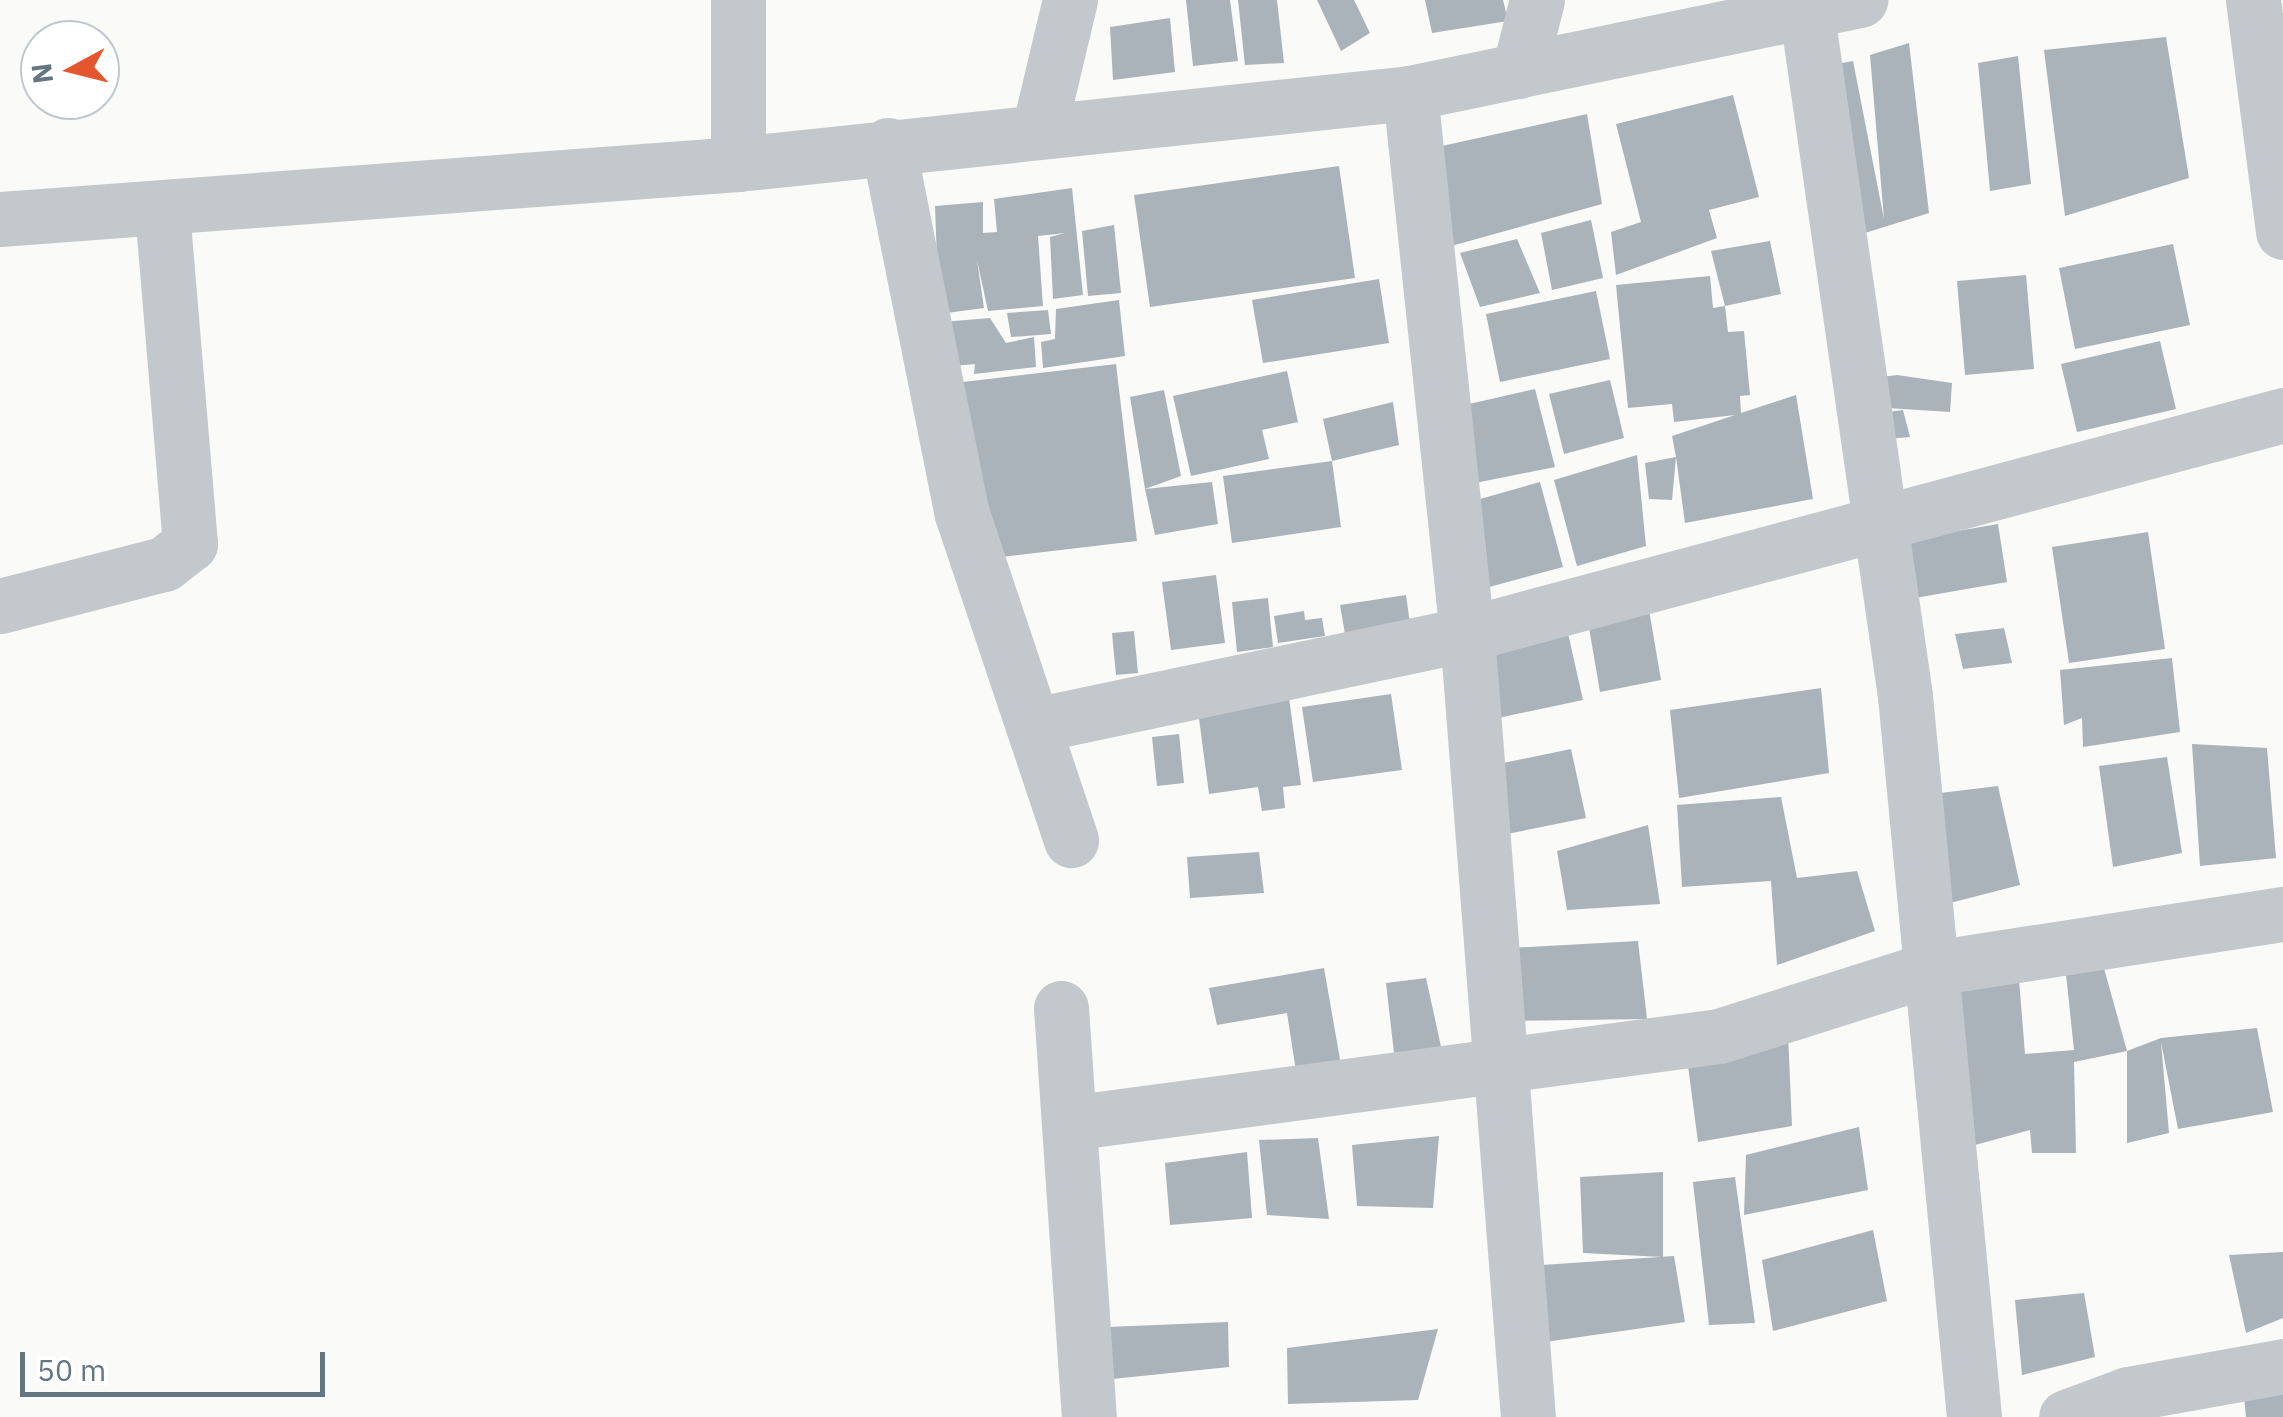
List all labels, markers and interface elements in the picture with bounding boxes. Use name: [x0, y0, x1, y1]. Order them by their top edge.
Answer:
north arrow: [20, 20, 120, 120]
text: N: [22, 61, 61, 86]
scale bar: [25, 1332, 330, 1394]
text: 50 m: [37, 1350, 106, 1389]

